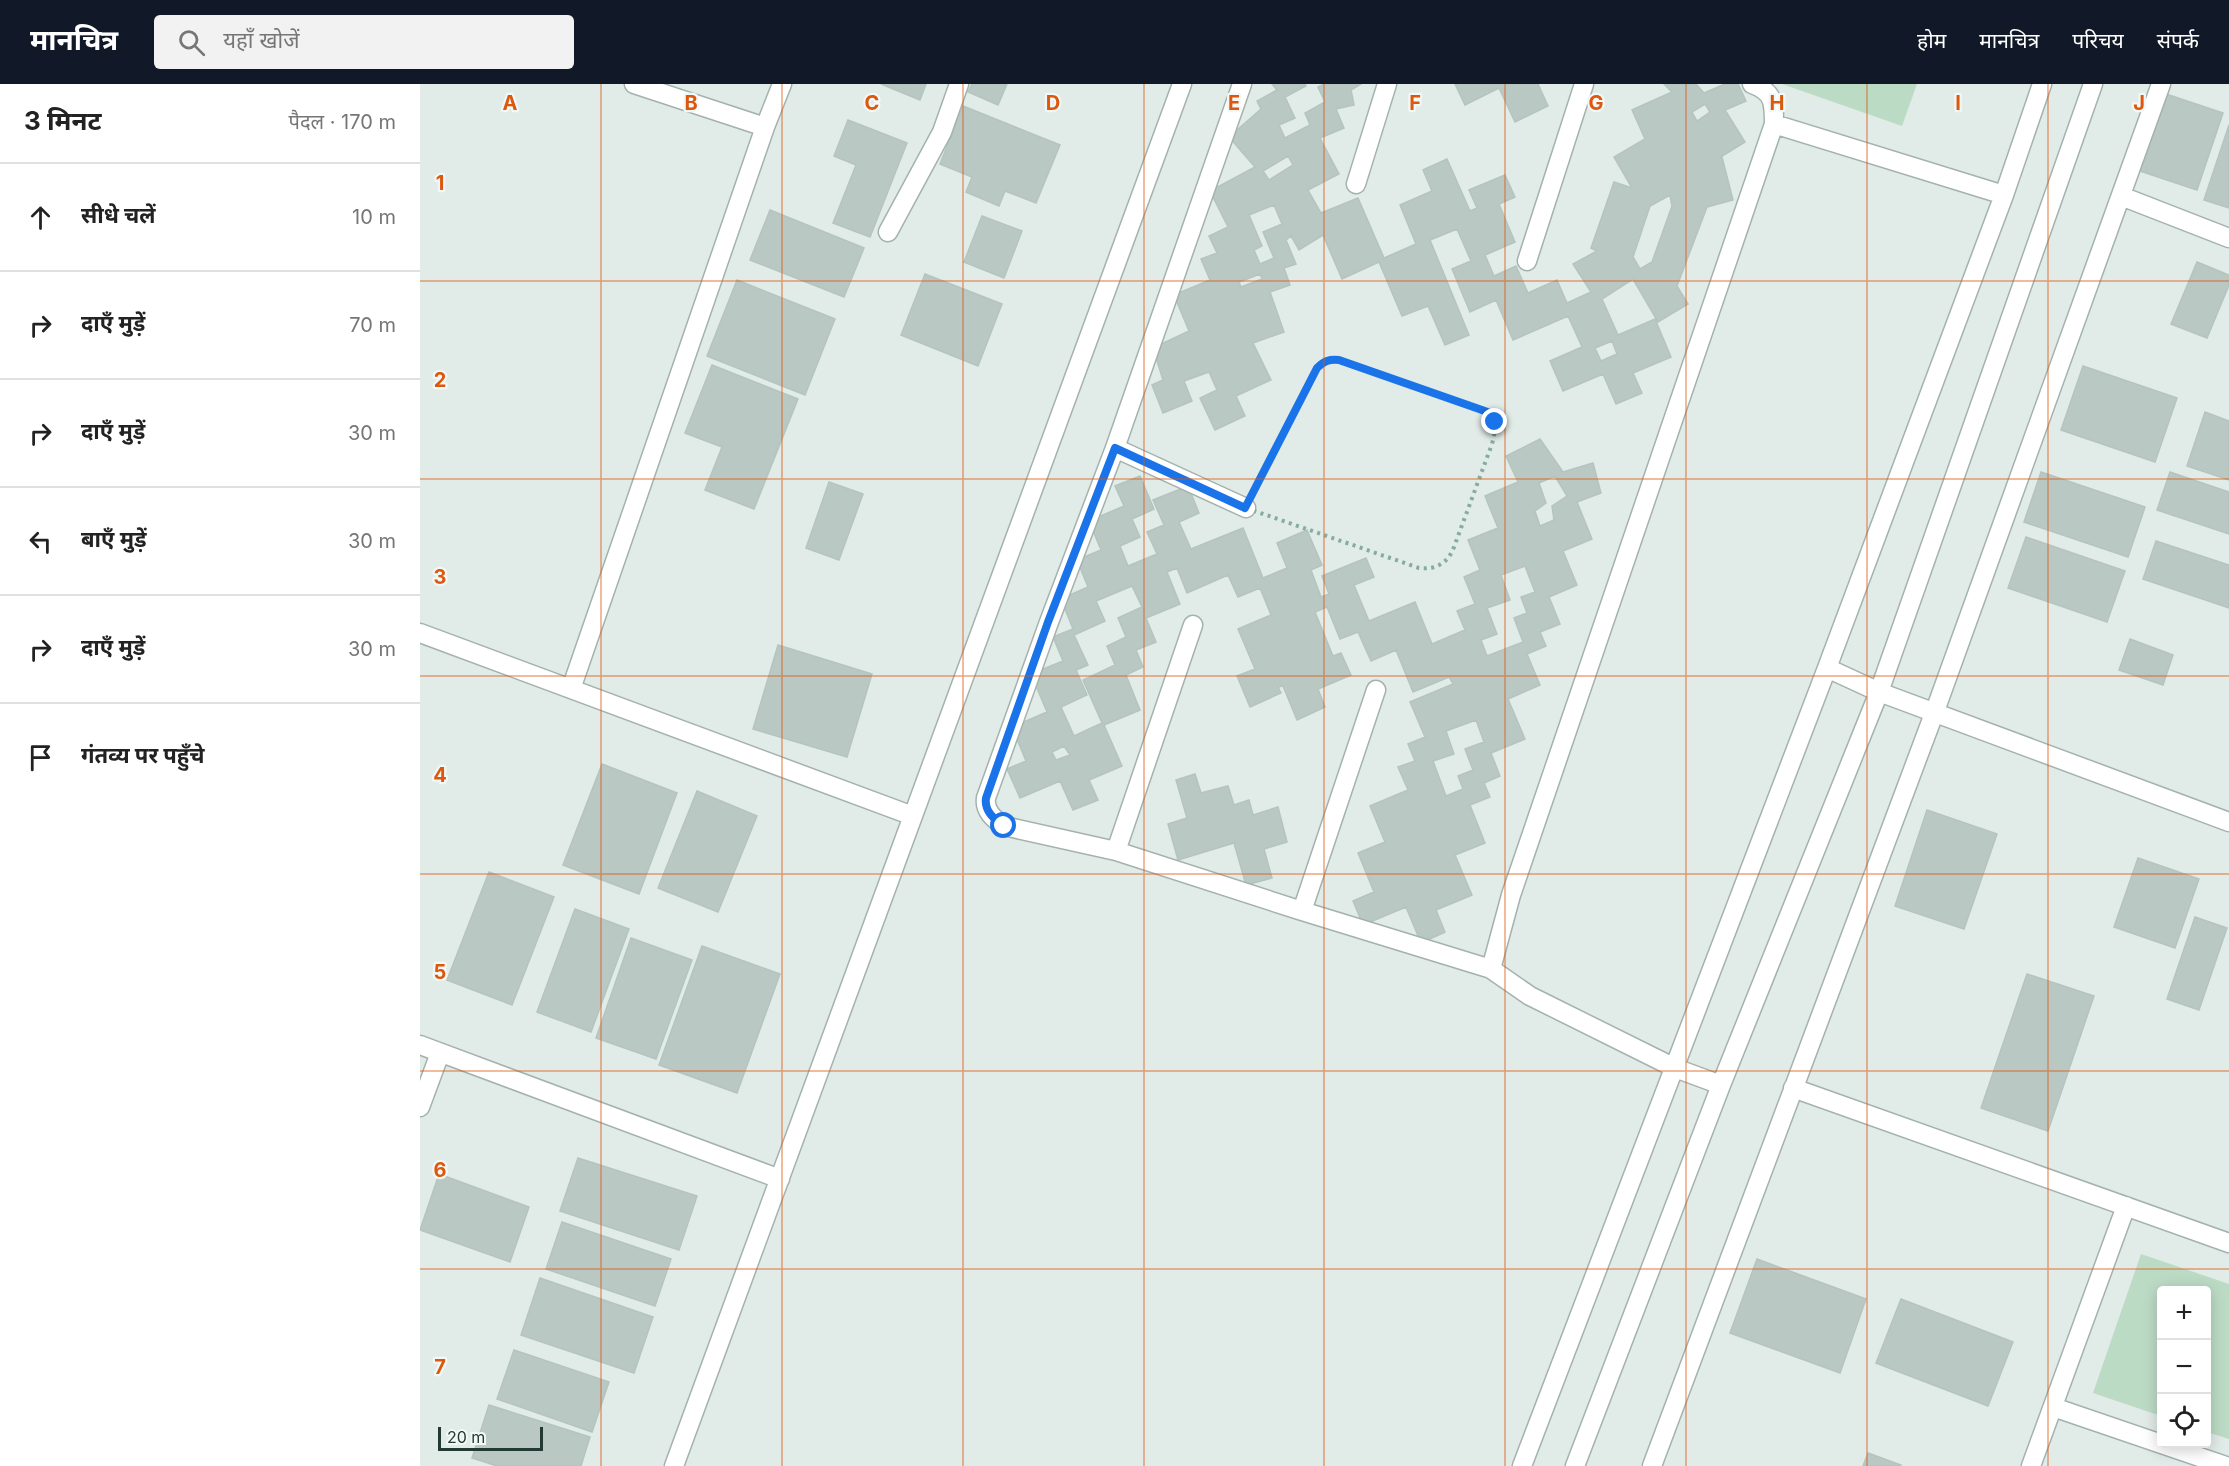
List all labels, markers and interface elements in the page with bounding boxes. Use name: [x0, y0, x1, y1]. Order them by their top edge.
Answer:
search box: [154, 15, 574, 69]
text: मानचित्र: [30, 23, 118, 57]
icon: search: [175, 26, 208, 59]
text: यहाँ खोजें: [223, 27, 300, 53]
text: होम: [1917, 28, 1946, 53]
text: मानचित्र: [1979, 28, 2039, 53]
text: परिचय: [2072, 28, 2124, 53]
text: संपर्क: [2157, 28, 2199, 53]
text: A: [503, 91, 518, 115]
text: B: [684, 91, 698, 115]
text: C: [865, 91, 879, 115]
text: D: [1046, 91, 1060, 115]
text: E: [1228, 91, 1240, 115]
text: F: [1409, 91, 1421, 115]
text: G: [1588, 91, 1604, 115]
text: H: [1770, 91, 1784, 115]
text: I: [1955, 91, 1961, 115]
text: J: [2133, 91, 2145, 115]
text: 3 मिनट: [24, 105, 102, 136]
text: पैदल · 170 m: [289, 110, 396, 134]
text: 1: [436, 171, 444, 195]
icon: ahead: [24, 201, 57, 234]
text: सीधे चलें: [81, 202, 156, 228]
text: 10 m: [352, 205, 396, 229]
icon: right: [24, 309, 57, 342]
text: दाएँ मुड़ें: [81, 310, 145, 336]
text: 70 m: [349, 313, 396, 337]
text: 2: [434, 368, 446, 392]
route end: [1481, 408, 1507, 434]
icon: right: [24, 417, 57, 450]
text: दाएँ मुड़ें: [81, 418, 145, 444]
text: 30 m: [348, 421, 396, 445]
icon: left: [24, 525, 57, 558]
text: बाएँ मुड़ें: [81, 526, 147, 552]
text: 30 m: [348, 529, 396, 553]
text: 3: [434, 565, 446, 589]
icon: right: [24, 633, 57, 666]
text: दाएँ मुड़ें: [81, 634, 145, 660]
text: 30 m: [348, 637, 396, 661]
icon: arrive: [24, 741, 57, 774]
text: गंतव्य पर पहुँचे: [81, 742, 205, 768]
text: 4: [433, 763, 447, 787]
route start: [990, 812, 1016, 838]
text: 5: [434, 960, 446, 984]
text: 6: [434, 1158, 447, 1182]
map controls: [2157, 1286, 2211, 1448]
button: +: [2157, 1286, 2211, 1340]
button: −: [2157, 1340, 2211, 1394]
text: 7: [434, 1355, 446, 1379]
button: locate: [2157, 1394, 2211, 1448]
scale bar: [438, 1424, 543, 1452]
text: 20 m: [447, 1427, 485, 1447]

